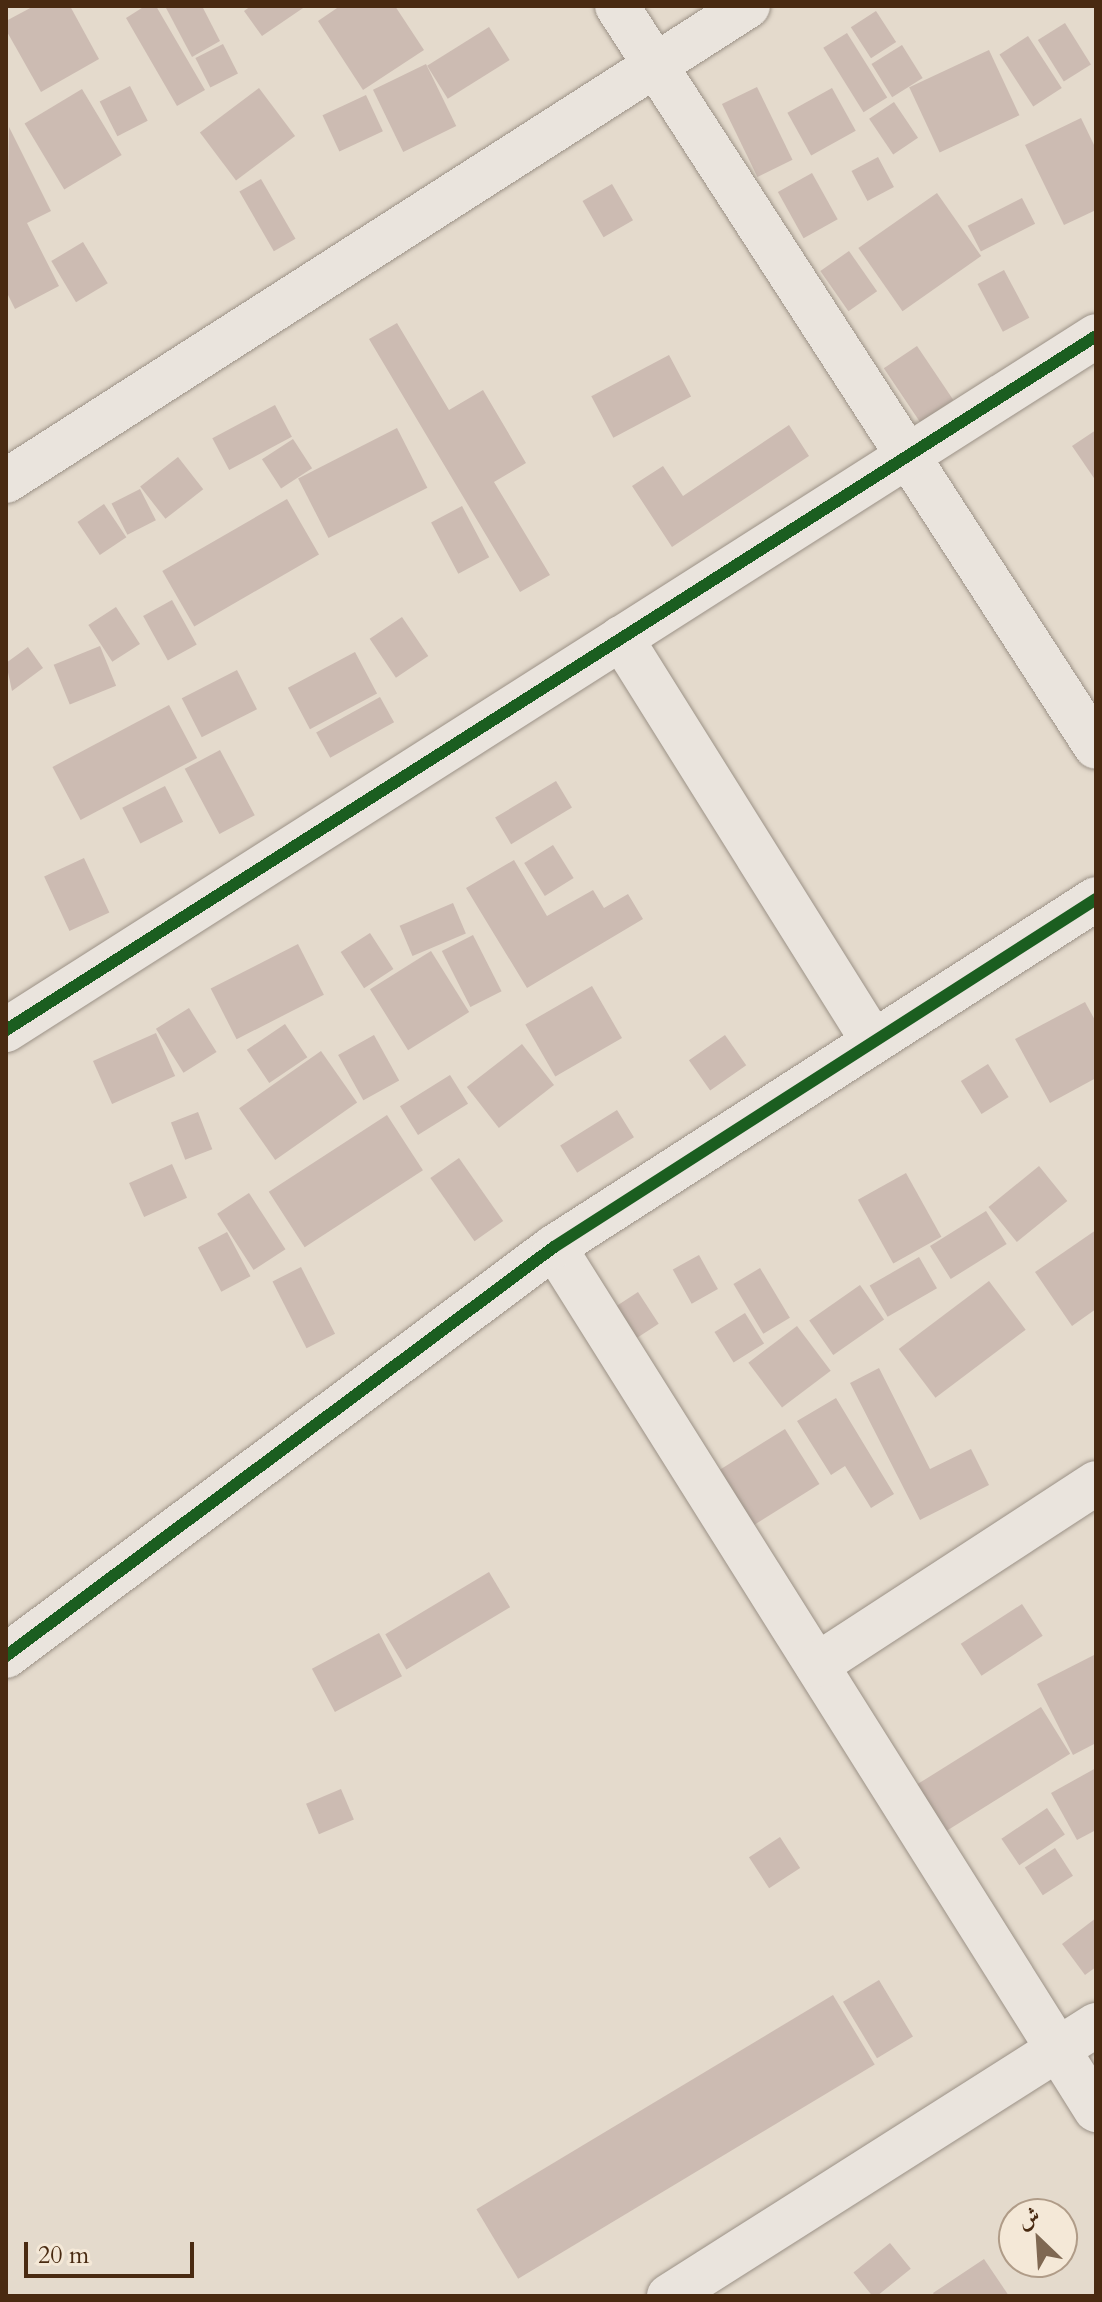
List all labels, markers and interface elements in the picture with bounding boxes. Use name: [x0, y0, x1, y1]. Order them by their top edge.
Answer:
north arrow: [998, 2198, 1078, 2278]
text: ش: [1012, 2200, 1045, 2236]
scale bar: [28, 2226, 198, 2276]
text: 20 m: [38, 2239, 89, 2272]

